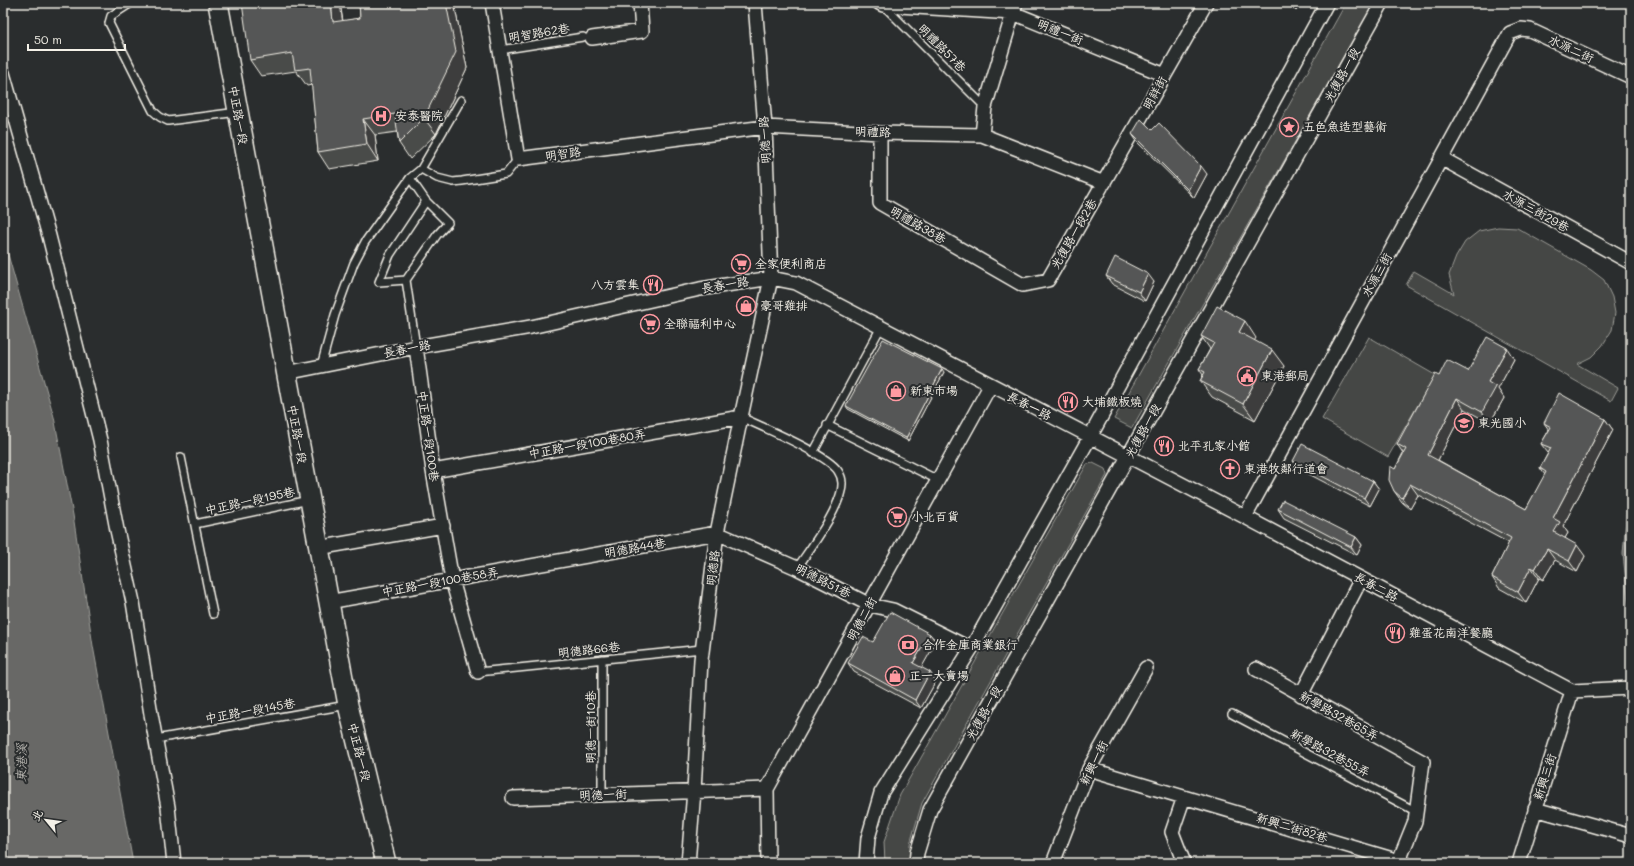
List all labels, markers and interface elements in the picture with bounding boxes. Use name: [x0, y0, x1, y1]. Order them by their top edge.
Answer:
street label: 明禮一街: [1035, 15, 1086, 47]
street label: 明智路62巷: [507, 19, 571, 45]
street label: 明禮路57巷: [915, 20, 970, 75]
scale bar: [28, 26, 125, 52]
text: 50 m: [34, 31, 62, 47]
street label: 水源二街: [1546, 31, 1597, 65]
street label: 光復路一段: [1320, 44, 1363, 105]
street label: 明祥街: [1138, 73, 1170, 112]
street label: 中正路一段: [226, 84, 252, 146]
hospital icon: 安泰醫院: [370, 105, 392, 127]
place label: 安泰醫院: [395, 107, 443, 123]
street label: 明德一路: [755, 116, 773, 164]
place icon: 五色魚造型藝術: [1278, 116, 1300, 138]
place label: 五色魚造型藝術: [1303, 118, 1387, 134]
street label: 明禮路: [855, 122, 891, 140]
street label: 明智路: [544, 143, 582, 163]
street label: 水源三街29巷: [1500, 185, 1573, 235]
street label: 光復路一段2巷: [1047, 195, 1100, 272]
street label: 明禮路38巷: [888, 202, 949, 247]
street label: 水源三街: [1357, 250, 1395, 299]
supermarket icon: 全家便利商店: [730, 253, 752, 275]
place label: 全家便利商店: [755, 255, 827, 271]
street label: 長春一路: [700, 272, 750, 296]
restaurant icon: 八方雲集: [642, 274, 664, 296]
place label: 八方雲集: [591, 276, 640, 292]
shop icon: 豪哥雞排: [735, 295, 757, 317]
place label: 豪哥雞排: [760, 297, 808, 313]
supermarket icon: 全聯福利中心: [639, 313, 661, 335]
place label: 全聯福利中心: [664, 315, 736, 331]
street label: 長春一路: [382, 336, 432, 360]
public building icon: 東港郵局: [1236, 365, 1258, 387]
place label: 東港郵局: [1261, 367, 1309, 383]
shop icon: 新東市場: [885, 380, 907, 402]
place label: 新東市場: [910, 382, 958, 398]
street label: 長春一路: [1004, 387, 1054, 423]
street label: 中正路一段100巷: [415, 389, 443, 483]
restaurant icon: 大埔鐵板燒: [1057, 391, 1079, 413]
place label: 大埔鐵板燒: [1082, 393, 1142, 409]
street label: 光復路一段: [1121, 400, 1164, 461]
street label: 中正路一段: [285, 403, 311, 465]
school or university icon: 東光國小: [1453, 412, 1475, 434]
place label: 東光國小: [1478, 414, 1526, 430]
street label: 中正路一段100巷80弄: [527, 425, 647, 461]
restaurant icon: 北平孔家小館: [1153, 435, 1175, 457]
place label: 北平孔家小館: [1178, 437, 1250, 453]
church icon: 東港牧鄰行道會: [1219, 458, 1241, 480]
place label: 東港牧鄰行道會: [1244, 460, 1328, 476]
street label: 中正路一段195巷: [203, 483, 296, 517]
supermarket icon: 小北百貨: [886, 506, 908, 528]
place label: 小北百貨: [911, 508, 959, 524]
street label: 明德路44巷: [603, 534, 667, 560]
street label: 明德路: [702, 549, 722, 587]
street label: 明德路51巷: [793, 559, 854, 601]
street label: 中正路一段100巷58弄: [380, 563, 500, 599]
street label: 長春二路: [1352, 568, 1401, 604]
street label: 明德二街: [842, 594, 880, 643]
restaurant icon: 雞蛋花南洋餐廳: [1384, 622, 1406, 644]
place label: 雞蛋花南洋餐廳: [1409, 624, 1493, 640]
bank icon: 合作金庫商業銀行: [897, 634, 919, 656]
place label: 合作金庫商業銀行: [922, 636, 1018, 652]
street label: 明德路66巷: [557, 638, 621, 660]
shop icon: 正一大賣場: [884, 665, 906, 687]
place label: 正一大賣場: [909, 667, 969, 683]
street label: 光復路一段: [962, 682, 1005, 743]
street label: 新學路32巷65弄: [1297, 687, 1382, 743]
street label: 明德一街10巷: [582, 691, 598, 763]
street label: 中正路一段145巷: [203, 694, 296, 726]
street label: 中正路一段: [345, 721, 375, 783]
street label: 新學路32巷55弄: [1288, 724, 1373, 780]
street label: 新興一街: [1075, 737, 1111, 788]
water label: 東港溪: [12, 742, 29, 783]
street label: 新興三街: [1529, 751, 1559, 802]
street label: 明德一街: [579, 785, 627, 803]
north arrow: [26, 800, 66, 840]
text: 北: [28, 806, 46, 823]
street label: 新興二街82巷: [1255, 809, 1330, 846]

